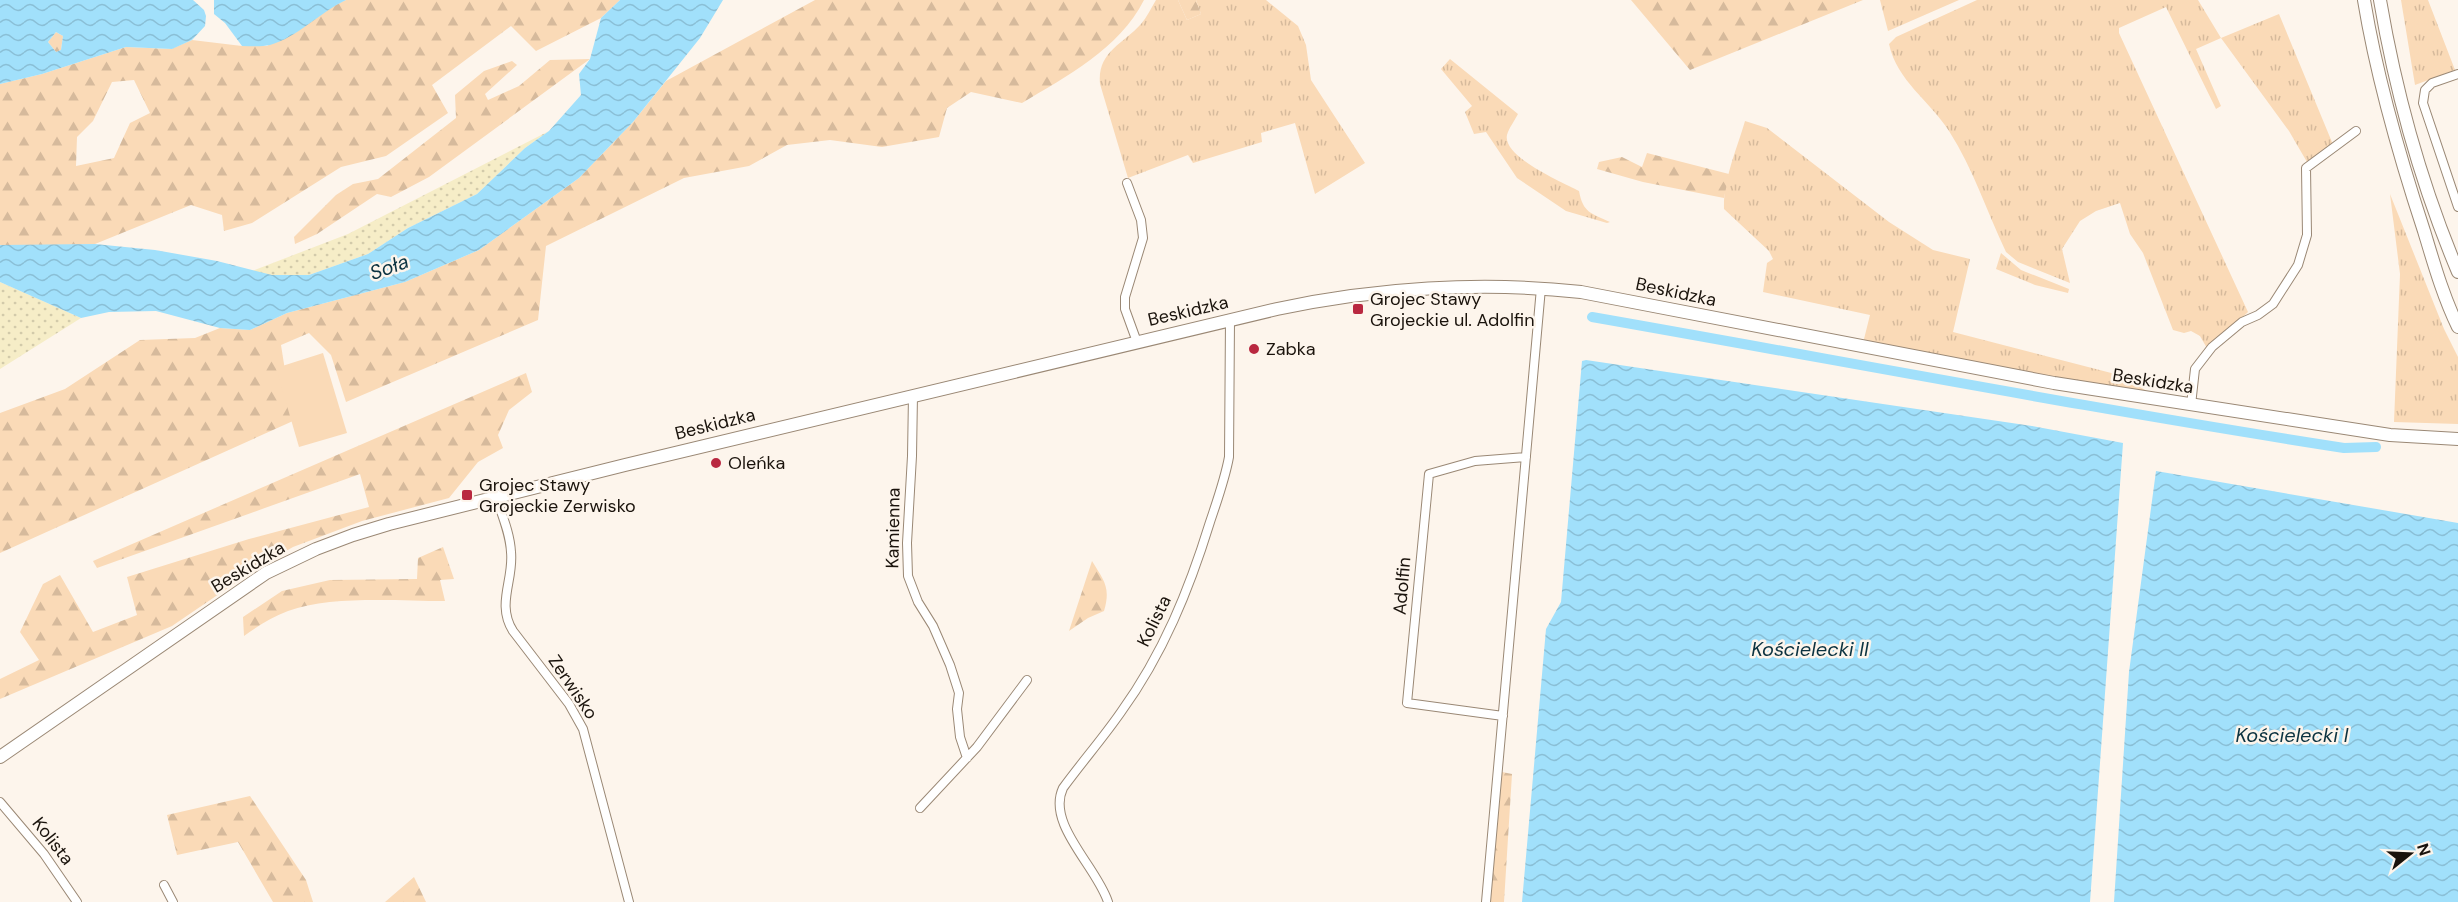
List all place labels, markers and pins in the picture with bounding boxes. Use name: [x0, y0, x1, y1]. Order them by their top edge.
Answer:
place label: Grojec Stawy Grojeckie ul. Adolfin: [1370, 287, 1535, 332]
marker: Grojec Stawy Grojeckie ul. Adolfin: [1351, 302, 1365, 316]
place label: Zabka: [1266, 337, 1316, 361]
marker: Zabka: [1247, 342, 1261, 356]
place label: Oleńka: [728, 451, 785, 475]
marker: Oleńka: [709, 456, 723, 470]
place label: Grojec Stawy Grojeckie Zerwisko: [479, 473, 636, 518]
marker: Grojec Stawy Grojeckie Zerwisko: [460, 488, 474, 502]

